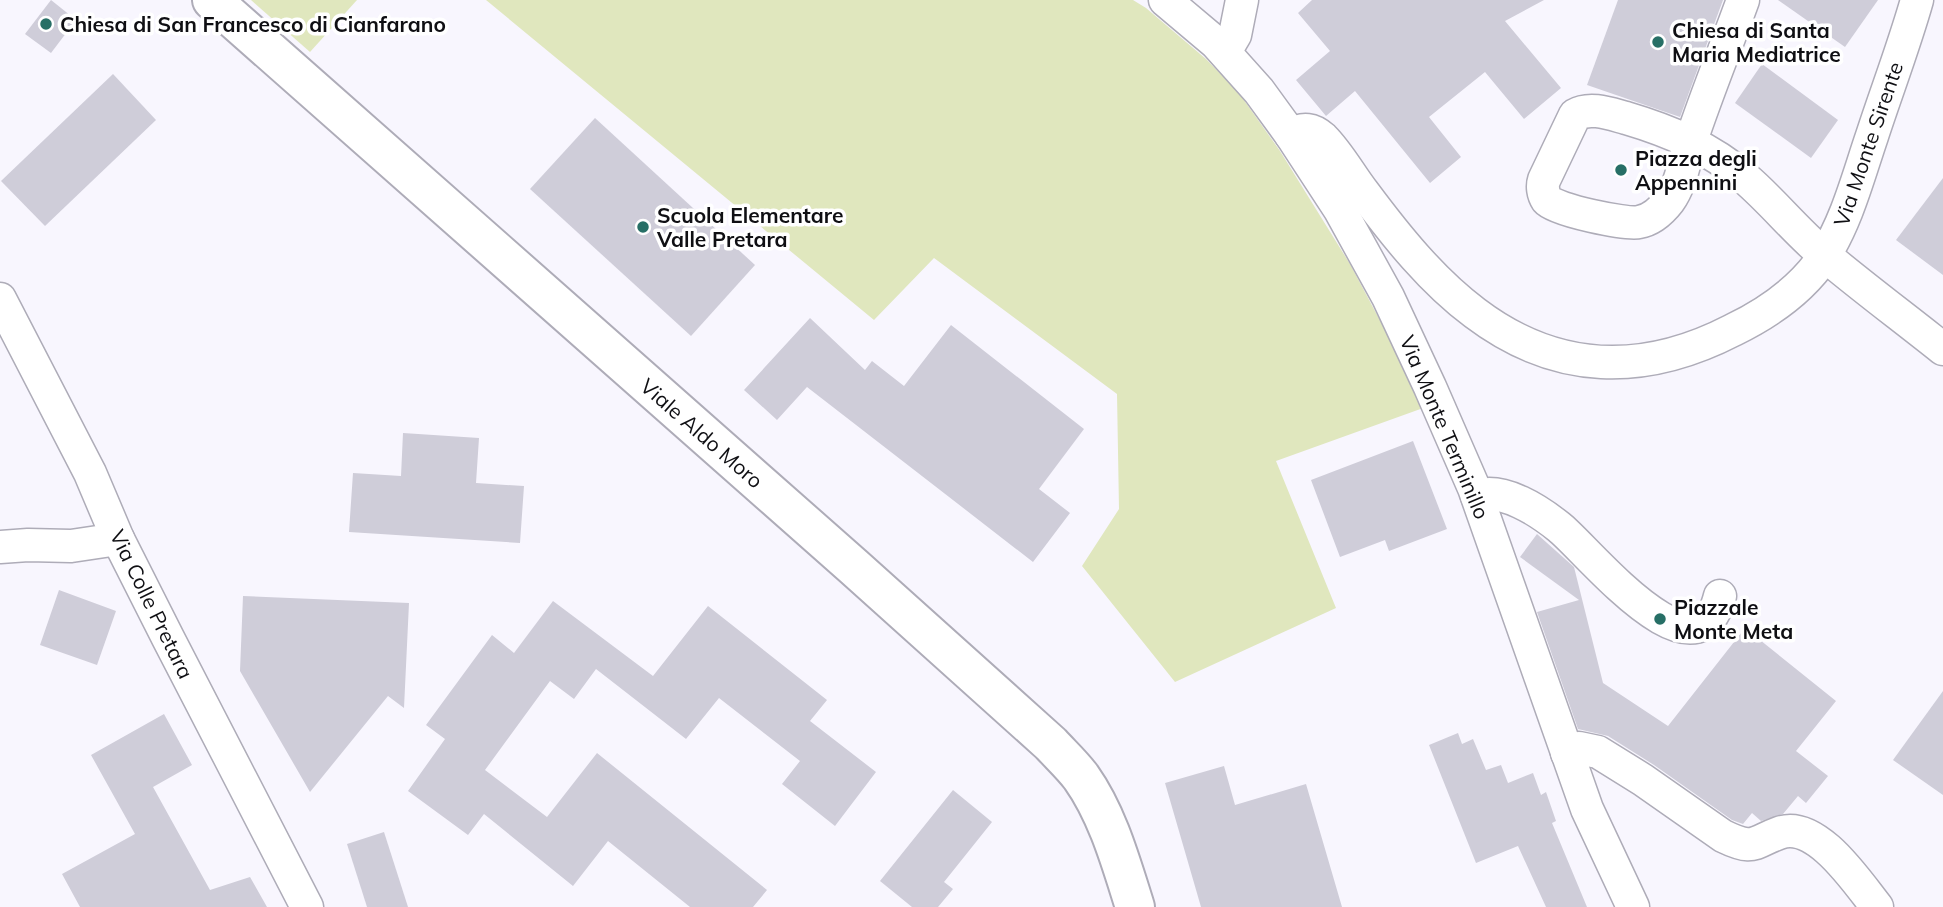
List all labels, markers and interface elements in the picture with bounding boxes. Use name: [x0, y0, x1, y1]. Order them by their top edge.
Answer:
place label: Chiesa di San Francesco di Cianfarano: [60, 11, 446, 37]
marker: Chiesa di San Francesco di Cianfarano: [38, 16, 54, 32]
place label: Chiesa di Santa Maria Mediatrice: [1672, 17, 1841, 67]
marker: Chiesa di Santa Maria Mediatrice: [1650, 34, 1666, 50]
street label: Via Monte Sirente: [1828, 58, 1908, 230]
place label: Piazza degli Appennini: [1635, 145, 1757, 195]
marker: Piazza degli Appennini: [1613, 162, 1629, 178]
place label: Scuola Elementare Valle Pretara: [656, 202, 843, 252]
marker: Scuola Elementare Valle Pretara: [635, 219, 651, 235]
street label: Via Monte Terminillo: [1395, 331, 1495, 523]
street label: Viale Aldo Moro: [635, 373, 769, 493]
street label: Via Colle Pretara: [105, 525, 199, 683]
place label: Piazzale Monte Meta: [1674, 594, 1793, 644]
marker: Piazzale Monte Meta: [1652, 611, 1668, 627]

